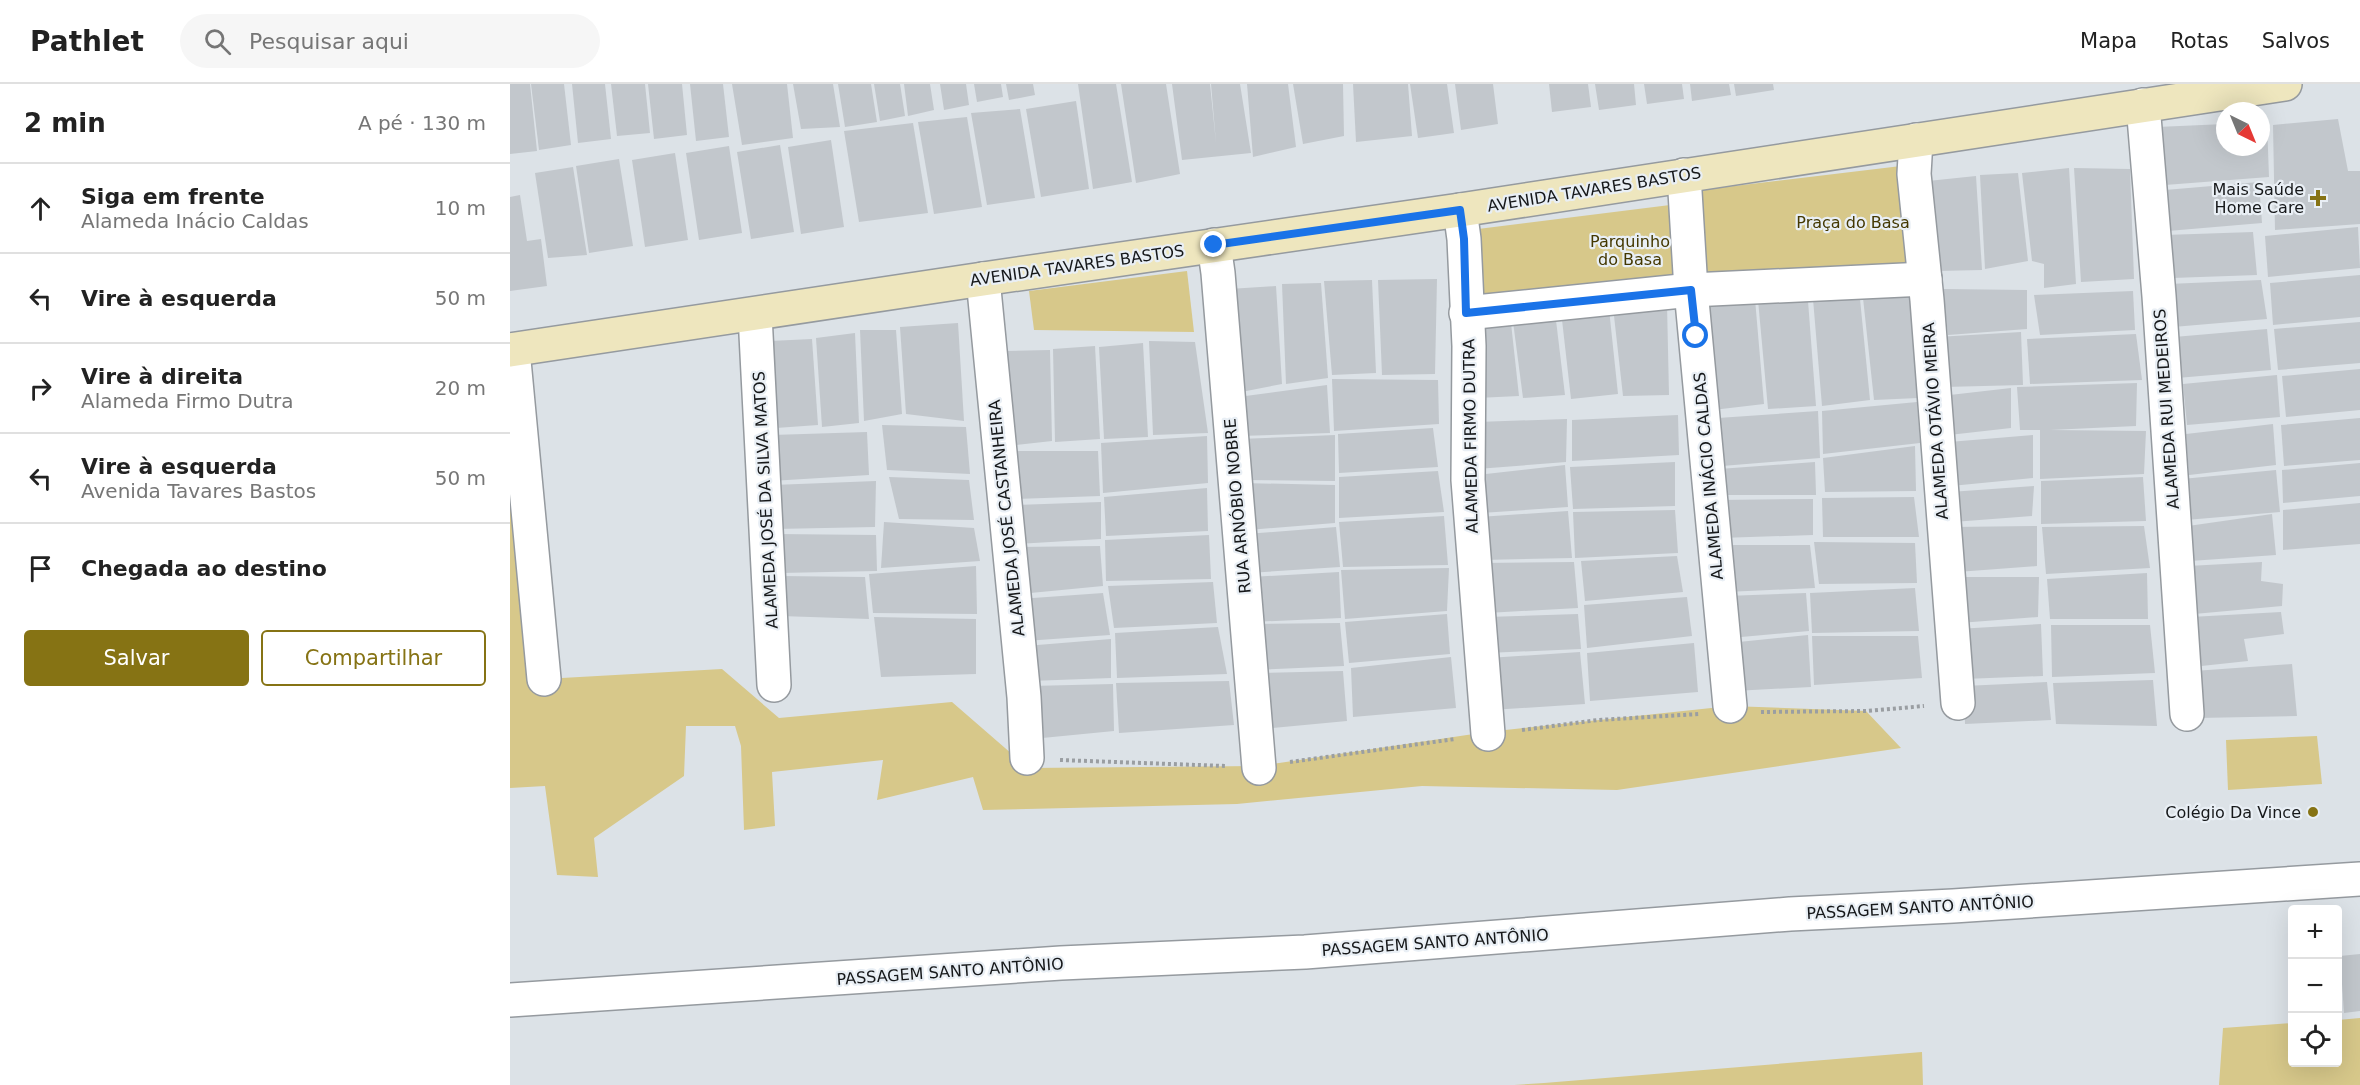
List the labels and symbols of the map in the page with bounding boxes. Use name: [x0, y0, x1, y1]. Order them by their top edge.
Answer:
north arrow: [2216, 102, 2270, 156]
street label: AVENIDA TAVARES BASTOS: [1486, 163, 1702, 216]
place label: Mais Saúde Home Care: [2212, 180, 2304, 217]
marker: Mais Saúde Home Care: [2309, 189, 2327, 207]
park label: Praça do Basa: [1796, 213, 1910, 232]
route end: [1200, 231, 1226, 257]
park label: Parquinho do Basa: [1590, 232, 1670, 269]
street label: AVENIDA TAVARES BASTOS: [969, 241, 1185, 290]
street label: ALAMEDA RUI MEDEIROS: [2150, 308, 2183, 510]
route start: [1682, 322, 1708, 348]
street label: ALAMEDA OTÁVIO MEIRA: [1919, 322, 1952, 520]
street label: ALAMEDA FIRMO DUTRA: [1459, 338, 1482, 534]
street label: ALAMEDA JOSÉ DA SILVA MATOS: [749, 371, 782, 629]
street label: ALAMEDA INÁCIO CALDAS: [1690, 371, 1727, 581]
street label: ALAMEDA JOSÉ CASTANHEIRA: [985, 399, 1028, 637]
street label: RUA ARNÓBIO NOBRE: [1220, 418, 1255, 594]
place label: Colégio Da Vince: [2165, 803, 2301, 822]
marker: Colégio Da Vince: [2306, 805, 2320, 819]
street label: PASSAGEM SANTO ANTÔNIO: [1806, 892, 2034, 923]
street label: PASSAGEM SANTO ANTÔNIO: [1321, 925, 1549, 960]
street label: PASSAGEM SANTO ANTÔNIO: [836, 954, 1064, 989]

